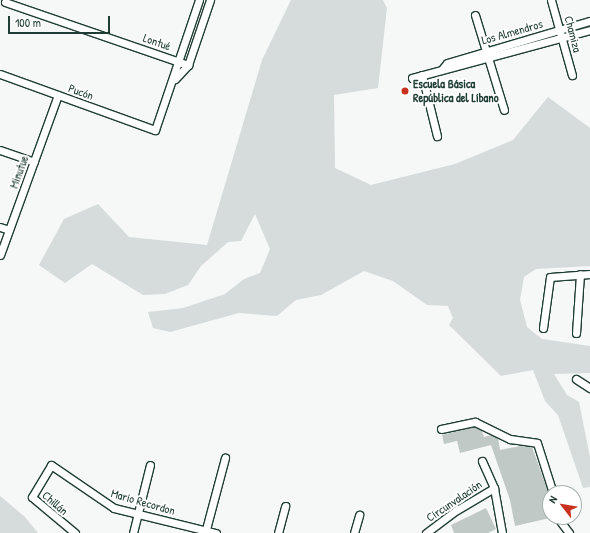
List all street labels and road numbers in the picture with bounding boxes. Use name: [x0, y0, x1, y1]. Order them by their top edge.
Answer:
street label: Chamiza: [561, 14, 585, 54]
street label: Los Almendros: [480, 16, 544, 48]
street label: Lontué: [141, 31, 173, 53]
street label: Pucón: [67, 81, 95, 103]
street label: Minutue: [6, 154, 32, 190]
street label: Circunvalación: [424, 477, 484, 525]
street label: Mario Recordon: [109, 486, 177, 518]
street label: Chillán: [39, 488, 71, 518]

